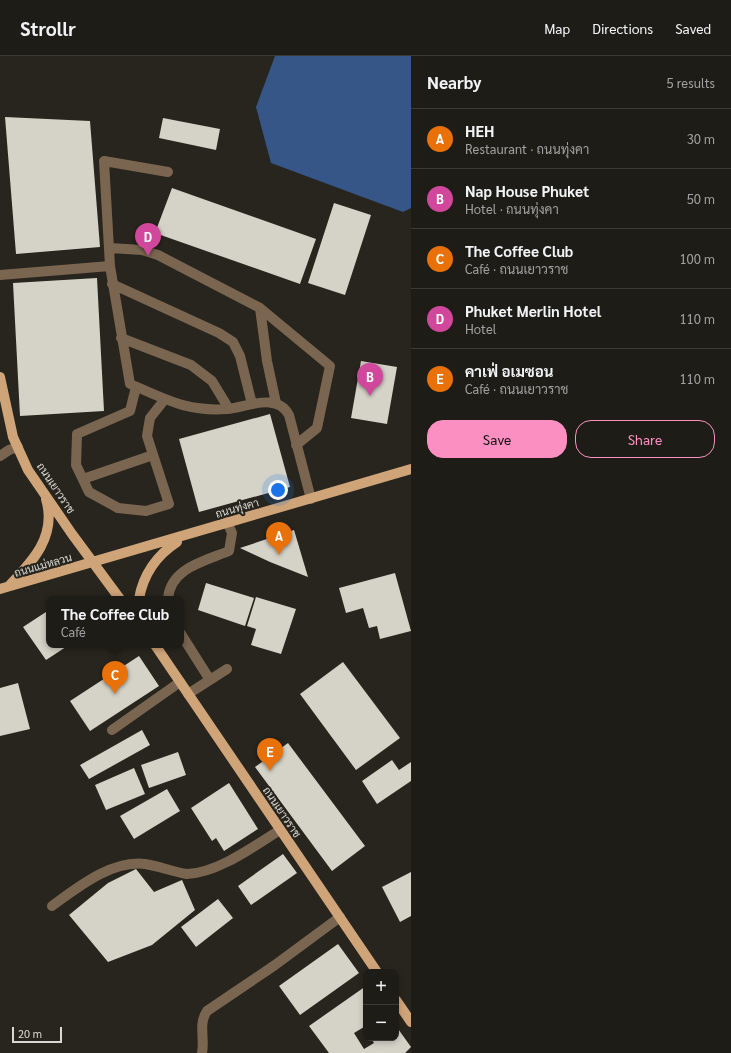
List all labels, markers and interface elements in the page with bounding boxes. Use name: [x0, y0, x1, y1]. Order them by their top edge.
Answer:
text: Strollr: [20, 16, 76, 40]
text: Map: [544, 19, 570, 37]
text: Directions: [592, 19, 653, 37]
text: Saved: [675, 19, 711, 37]
text: Nearby: [427, 71, 482, 93]
text: 5 results: [666, 74, 715, 91]
text: HEH: [465, 121, 494, 140]
text: A: [436, 130, 444, 147]
text: 30 m: [687, 130, 715, 147]
text: Restaurant · ถนนทุ่งคา: [465, 140, 589, 157]
text: Nap House Phuket: [465, 181, 589, 200]
text: B: [436, 190, 444, 207]
text: 50 m: [687, 190, 715, 207]
text: Hotel · ถนนทุ่งคา: [465, 200, 559, 217]
pin: D: [135, 223, 161, 256]
text: The Coffee Club: [465, 241, 573, 260]
text: C: [436, 250, 444, 267]
text: 100 m: [679, 250, 715, 267]
text: Café · ถนนเยาวราช: [465, 260, 568, 277]
text: Phuket Merlin Hotel: [465, 301, 601, 320]
text: D: [436, 310, 444, 327]
text: 110 m: [679, 310, 715, 327]
text: Hotel: [465, 320, 496, 337]
text: คาเฟ่ อเมซอน: [465, 361, 554, 380]
pin: B: [357, 363, 383, 396]
text: E: [436, 370, 444, 387]
text: 110 m: [679, 370, 715, 387]
text: Café · ถนนเยาวราช: [465, 380, 568, 397]
button: Save: [427, 420, 567, 458]
button: Share: [575, 420, 715, 458]
street label: ถนนเยาวราช: [34, 459, 79, 516]
your location: [268, 480, 288, 500]
street label: ถนนทุ่งคา: [213, 494, 261, 523]
pin: A: [266, 522, 292, 555]
street label: ถนนแม่หลวน: [12, 549, 74, 580]
popup: [46, 596, 184, 648]
text: The Coffee Club: [61, 604, 169, 623]
text: Café: [61, 623, 86, 640]
pin: C: [102, 661, 128, 694]
pin: E: [257, 738, 283, 771]
street label: ถนนเยาวราช: [260, 783, 305, 840]
map controls: [363, 969, 399, 1041]
button: +: [363, 969, 399, 1005]
button: −: [363, 1005, 399, 1041]
scale bar: [12, 1025, 62, 1044]
text: 20 m: [18, 1026, 42, 1041]

